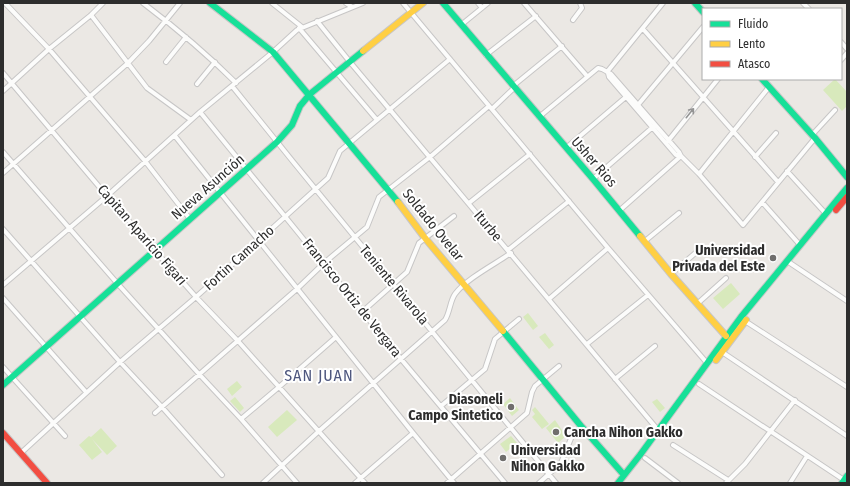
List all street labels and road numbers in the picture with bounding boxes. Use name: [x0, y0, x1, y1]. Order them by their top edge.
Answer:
street label: Usher Rios: [568, 133, 620, 191]
street label: Nueva Asunción: [168, 151, 248, 223]
street label: Capitan Aparicio Figari: [94, 181, 190, 289]
street label: Soldado Ovelar: [399, 186, 467, 265]
street label: Iturbe: [470, 207, 506, 245]
street label: Fortin Camacho: [200, 222, 278, 294]
street label: Francisco Ortiz de Vergara: [299, 235, 405, 361]
street label: Teniente Rivarola: [356, 242, 432, 328]

